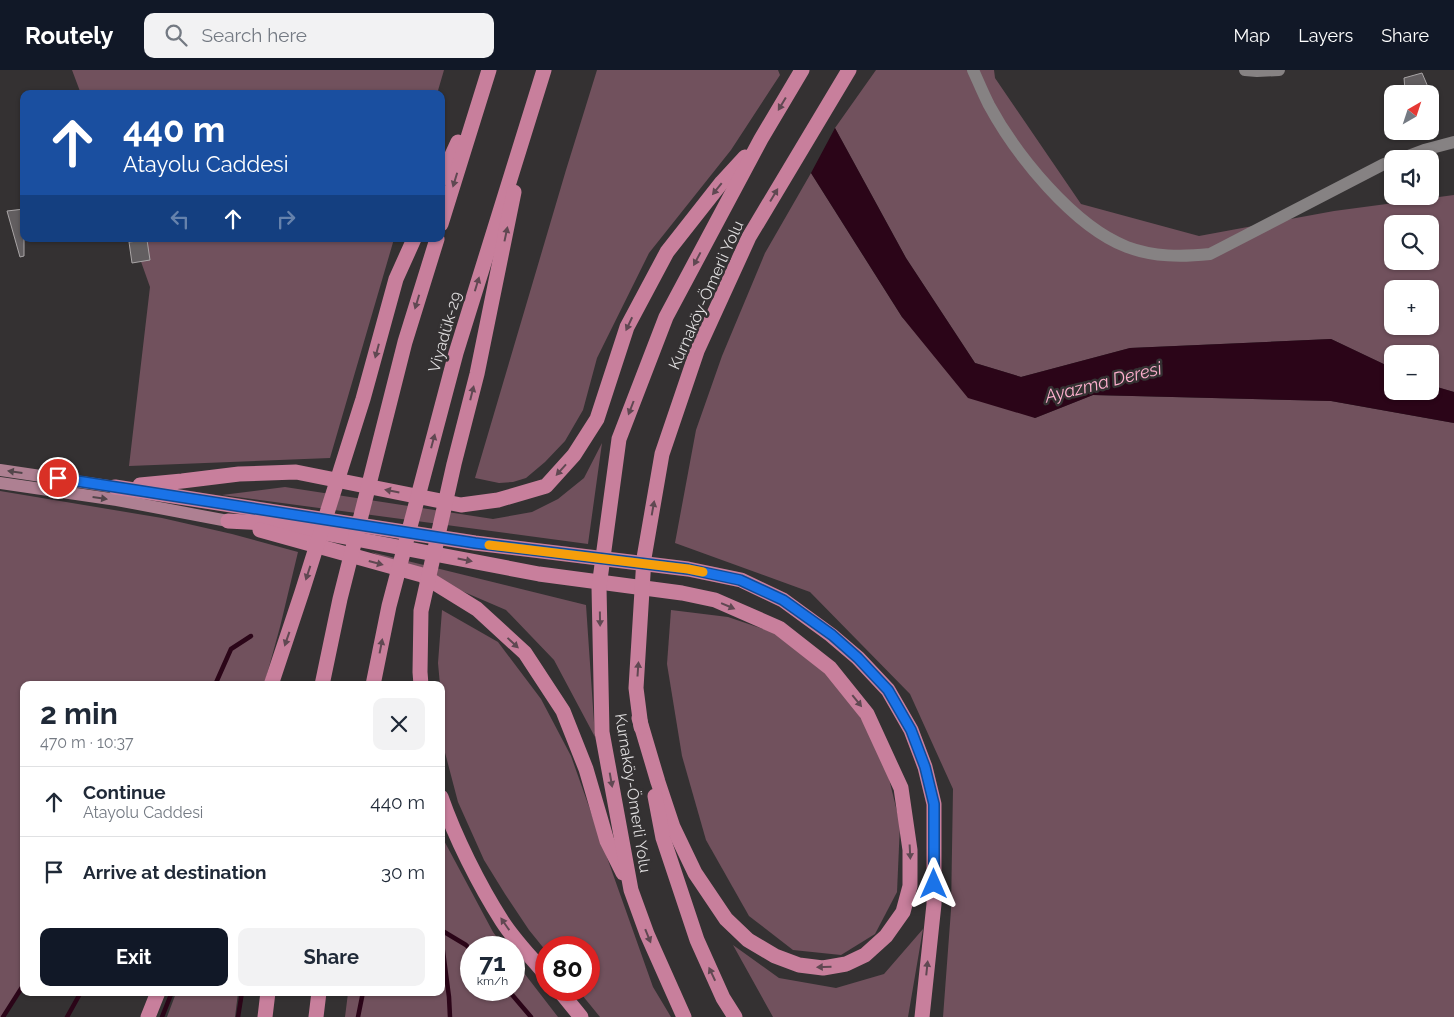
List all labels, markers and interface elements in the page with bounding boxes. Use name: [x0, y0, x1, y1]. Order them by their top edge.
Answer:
search box: [144, 13, 494, 58]
text: Routely: [25, 21, 114, 50]
icon: search: [162, 21, 190, 49]
text: Search here: [202, 24, 307, 46]
text: Map: [1234, 25, 1270, 46]
text: Layers: [1298, 25, 1353, 46]
text: Share: [1381, 25, 1429, 46]
north arrow: [1384, 85, 1439, 140]
map controls: [1384, 85, 1439, 400]
one-way arrow: [777, 98, 786, 111]
text: 440 m: [123, 109, 225, 150]
icon: ahead: [40, 110, 105, 175]
button: sound: [1384, 150, 1439, 205]
text: Atayolu Caddesi: [123, 151, 288, 177]
one-way arrow: [450, 173, 458, 188]
one-way arrow: [712, 182, 723, 195]
one-way arrow: [770, 189, 779, 202]
icon: left: [166, 205, 194, 233]
icon: ahead: [219, 205, 247, 233]
icon: right: [272, 205, 300, 233]
button: search: [1384, 215, 1439, 270]
street label: Kurnaköy-Ömerli Yolu: [664, 217, 747, 372]
one-way arrow: [502, 226, 510, 242]
one-way arrow: [693, 252, 701, 267]
one-way arrow: [474, 277, 481, 292]
button: +: [1384, 280, 1439, 335]
street label: Viyadük-29: [424, 289, 466, 375]
one-way arrow: [413, 295, 421, 310]
one-way arrow: [625, 317, 633, 331]
one-way arrow: [372, 344, 380, 359]
button: −: [1384, 345, 1439, 400]
water label: Ayazma Deresi: [1041, 357, 1165, 407]
one-way arrow: [468, 386, 476, 401]
one-way arrow: [627, 400, 634, 415]
one-way arrow: [429, 433, 437, 448]
pin: [37, 457, 79, 499]
one-way arrow: [555, 463, 567, 475]
icon: arrive: [44, 464, 72, 492]
one-way arrow: [6, 468, 22, 476]
one-way arrow: [384, 487, 400, 495]
one-way arrow: [93, 494, 109, 502]
one-way arrow: [649, 499, 657, 515]
one-way arrow: [458, 556, 473, 564]
one-way arrow: [368, 559, 383, 567]
one-way arrow: [304, 566, 312, 581]
one-way arrow: [721, 602, 735, 610]
one-way arrow: [596, 611, 604, 627]
one-way arrow: [283, 631, 290, 646]
one-way arrow: [507, 637, 519, 649]
one-way arrow: [377, 638, 385, 653]
one-way arrow: [634, 661, 642, 677]
one-way arrow: [851, 694, 862, 707]
text: 2 min: [40, 696, 118, 731]
button: close: [373, 698, 425, 750]
street label: Kurnaköy-Ömerli Yolu: [611, 712, 656, 874]
text: 470 m · 10:37: [40, 733, 134, 752]
one-way arrow: [607, 773, 615, 788]
text: Continue: [83, 781, 166, 803]
icon: ahead: [40, 788, 68, 816]
text: 440 m: [370, 791, 425, 813]
text: Atayolu Caddesi: [83, 803, 203, 822]
one-way arrow: [906, 844, 914, 860]
position arrow: [907, 857, 959, 909]
icon: arrive: [40, 858, 68, 886]
text: Arrive at destination: [83, 861, 267, 883]
text: 30 m: [381, 861, 425, 883]
one-way arrow: [499, 918, 510, 931]
button: Exit: [40, 928, 228, 986]
button: Share: [238, 928, 425, 986]
one-way arrow: [645, 928, 653, 943]
speed limit sign: 80: [535, 936, 600, 1001]
text: 71: [479, 947, 506, 977]
one-way arrow: [923, 960, 931, 976]
one-way arrow: [816, 963, 832, 971]
one-way arrow: [708, 967, 716, 981]
text: km/h: [477, 974, 508, 988]

